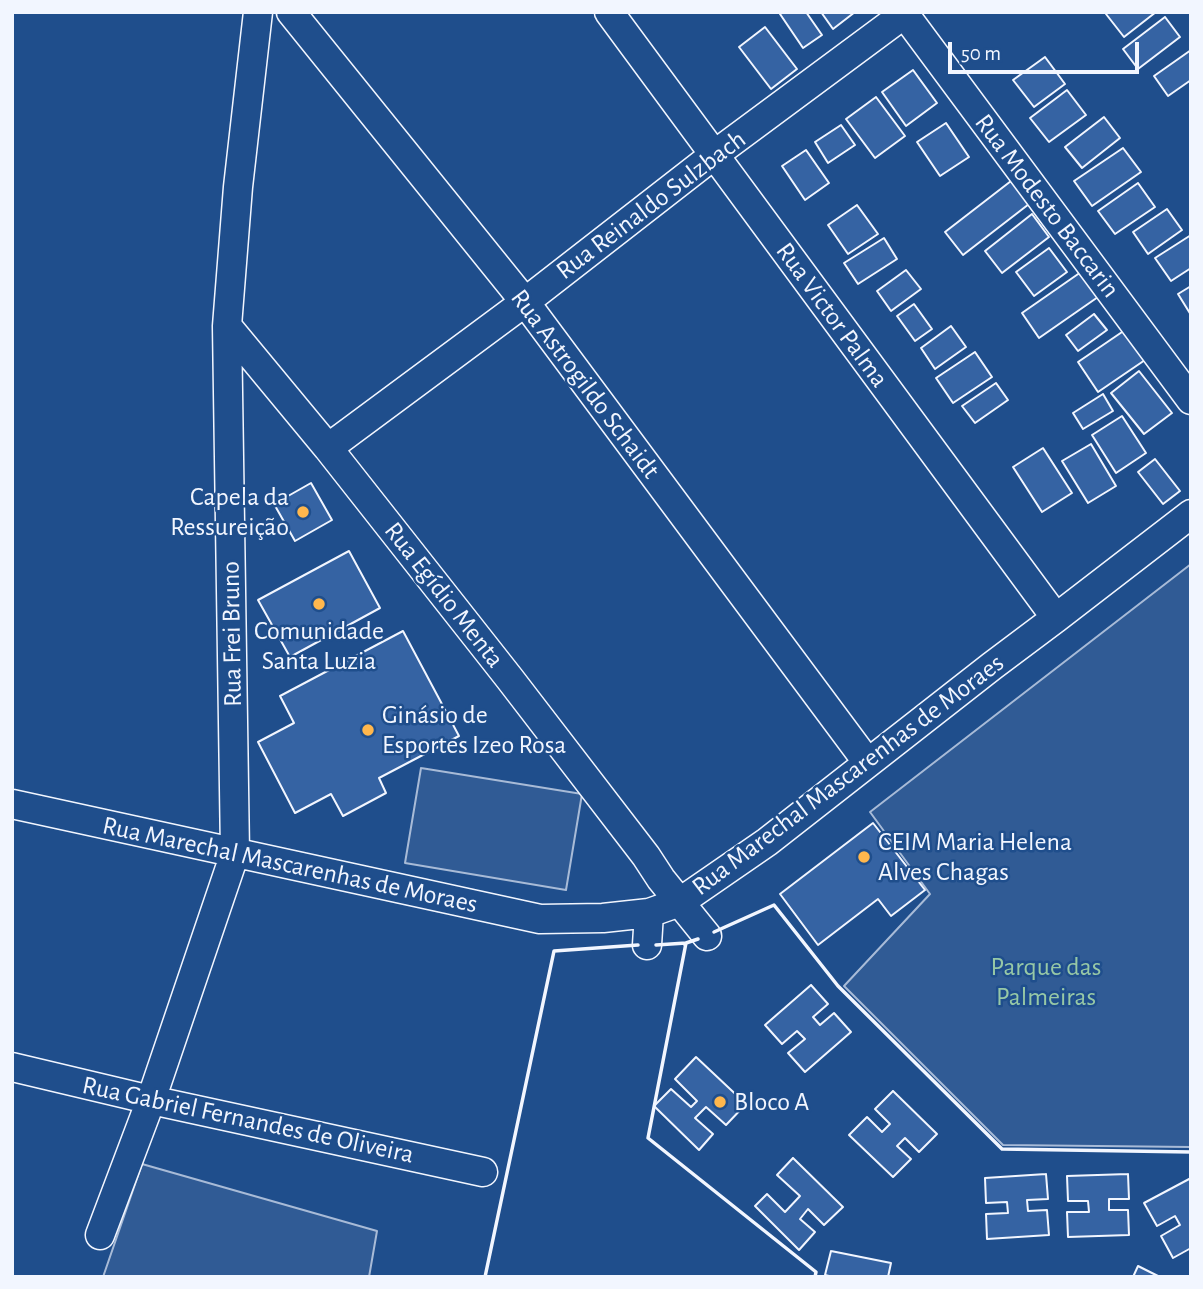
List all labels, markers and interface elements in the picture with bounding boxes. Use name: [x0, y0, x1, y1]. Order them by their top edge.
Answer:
scale bar: [951, 28, 1142, 72]
text: 50 m: [961, 43, 1001, 64]
street label: Rua Modesto Baccarin: [968, 108, 1126, 304]
street label: Rua Reinaldo Sulzbach: [550, 124, 752, 286]
street label: Rua Victor Palma: [769, 236, 895, 394]
street label: Rua Astrogildo Schaidt: [504, 283, 666, 485]
place label: Capela da Ressureição: [170, 481, 289, 542]
marker: Capela da Ressureição: [295, 504, 311, 520]
street label: Rua Egídio Menta: [377, 516, 511, 674]
street label: Rua Frei Bruno: [215, 561, 249, 707]
marker: Comunidade Santa Luzia: [311, 596, 327, 612]
place label: Comunidade Santa Luzia: [254, 615, 384, 676]
street label: Rua Marechal Mascarenhas de Moraes: [686, 647, 1010, 903]
place label: Ginásio de Esportes Izeo Rosa: [382, 699, 566, 760]
marker: Ginásio de Esportes Izeo Rosa: [360, 722, 376, 738]
street label: Rua Marechal Mascarenhas de Moraes: [100, 810, 480, 920]
place label: CEIM Maria Helena Alves Chagas: [878, 826, 1072, 888]
marker: CEIM Maria Helena Alves Chagas: [856, 849, 872, 865]
park label: Parque das Palmeiras: [991, 951, 1101, 1012]
street label: Rua Gabriel Fernandes de Oliveira: [79, 1070, 417, 1170]
place label: Bloco A: [734, 1086, 809, 1118]
marker: Bloco A: [712, 1094, 728, 1110]

